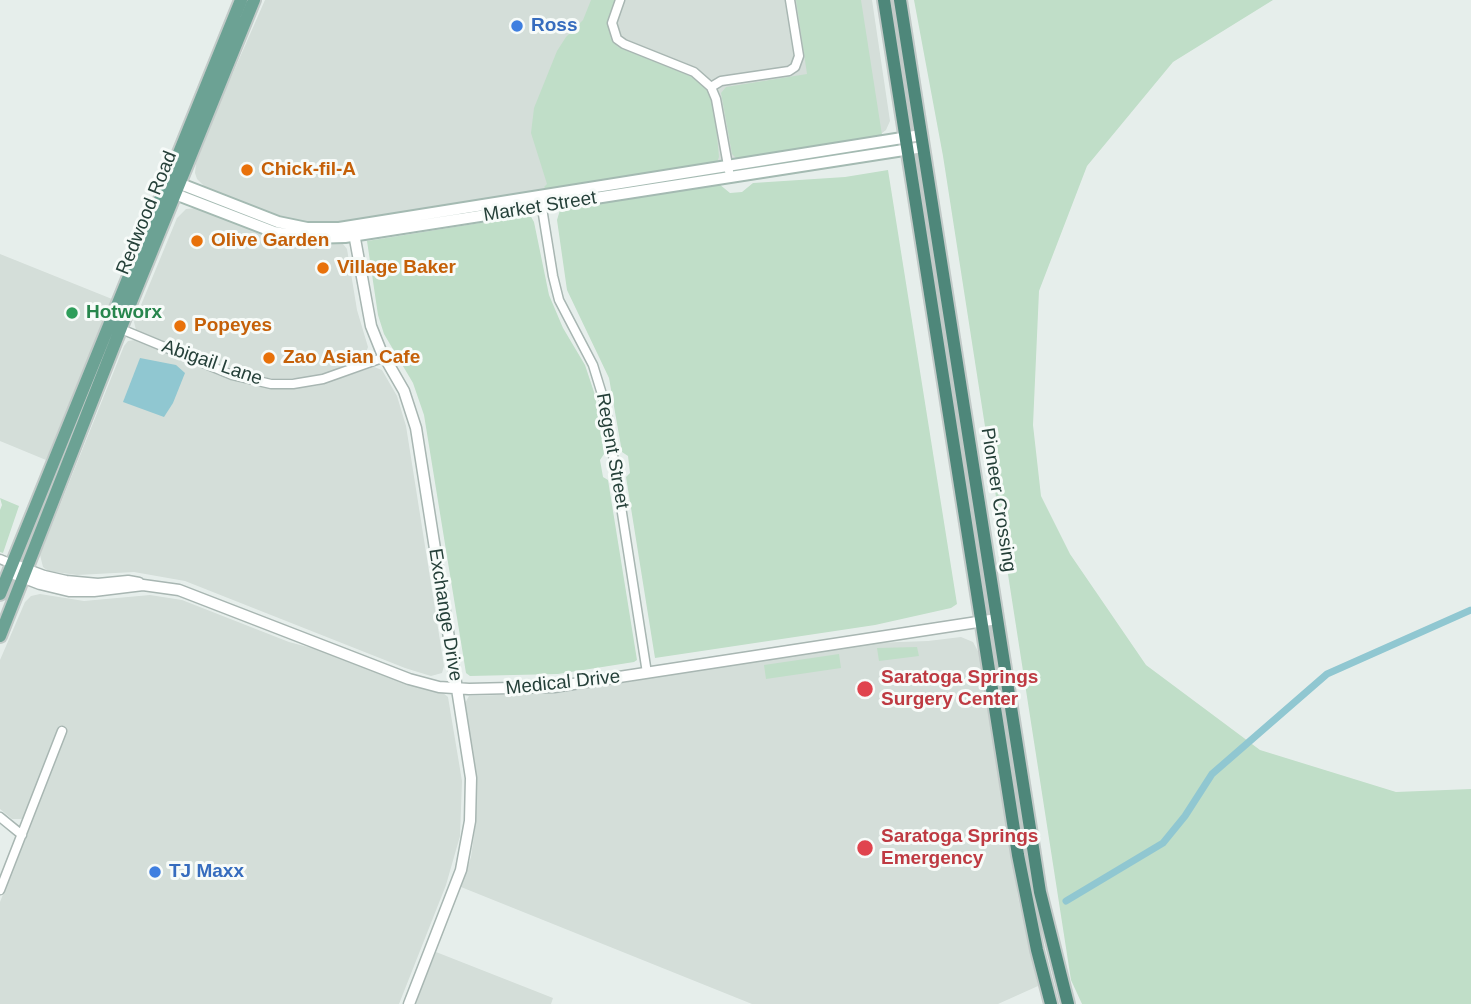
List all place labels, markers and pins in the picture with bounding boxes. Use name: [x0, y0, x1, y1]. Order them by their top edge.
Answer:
place label: Ross: [531, 15, 577, 37]
marker: Ross: [509, 18, 525, 34]
place label: Chick-fil-A: [261, 159, 356, 181]
marker: Chick-fil-A: [239, 162, 255, 178]
place label: Olive Garden: [211, 230, 329, 252]
marker: Olive Garden: [189, 233, 205, 249]
place label: Village Baker: [337, 257, 456, 279]
marker: Village Baker: [315, 260, 331, 276]
place label: Hotworx: [86, 302, 162, 324]
marker: Hotworx: [64, 305, 80, 321]
place label: Popeyes: [194, 315, 272, 337]
marker: Popeyes: [172, 318, 188, 334]
place label: Zao Asian Cafe: [283, 347, 420, 369]
marker: Zao Asian Cafe: [261, 350, 277, 366]
place label: Saratoga Springs Surgery Center: [881, 667, 1038, 711]
marker: Saratoga Springs Surgery Center: [855, 679, 875, 699]
place label: Saratoga Springs Emergency: [881, 826, 1038, 870]
marker: Saratoga Springs Emergency: [855, 838, 875, 858]
place label: TJ Maxx: [169, 861, 244, 883]
marker: TJ Maxx: [147, 864, 163, 880]

